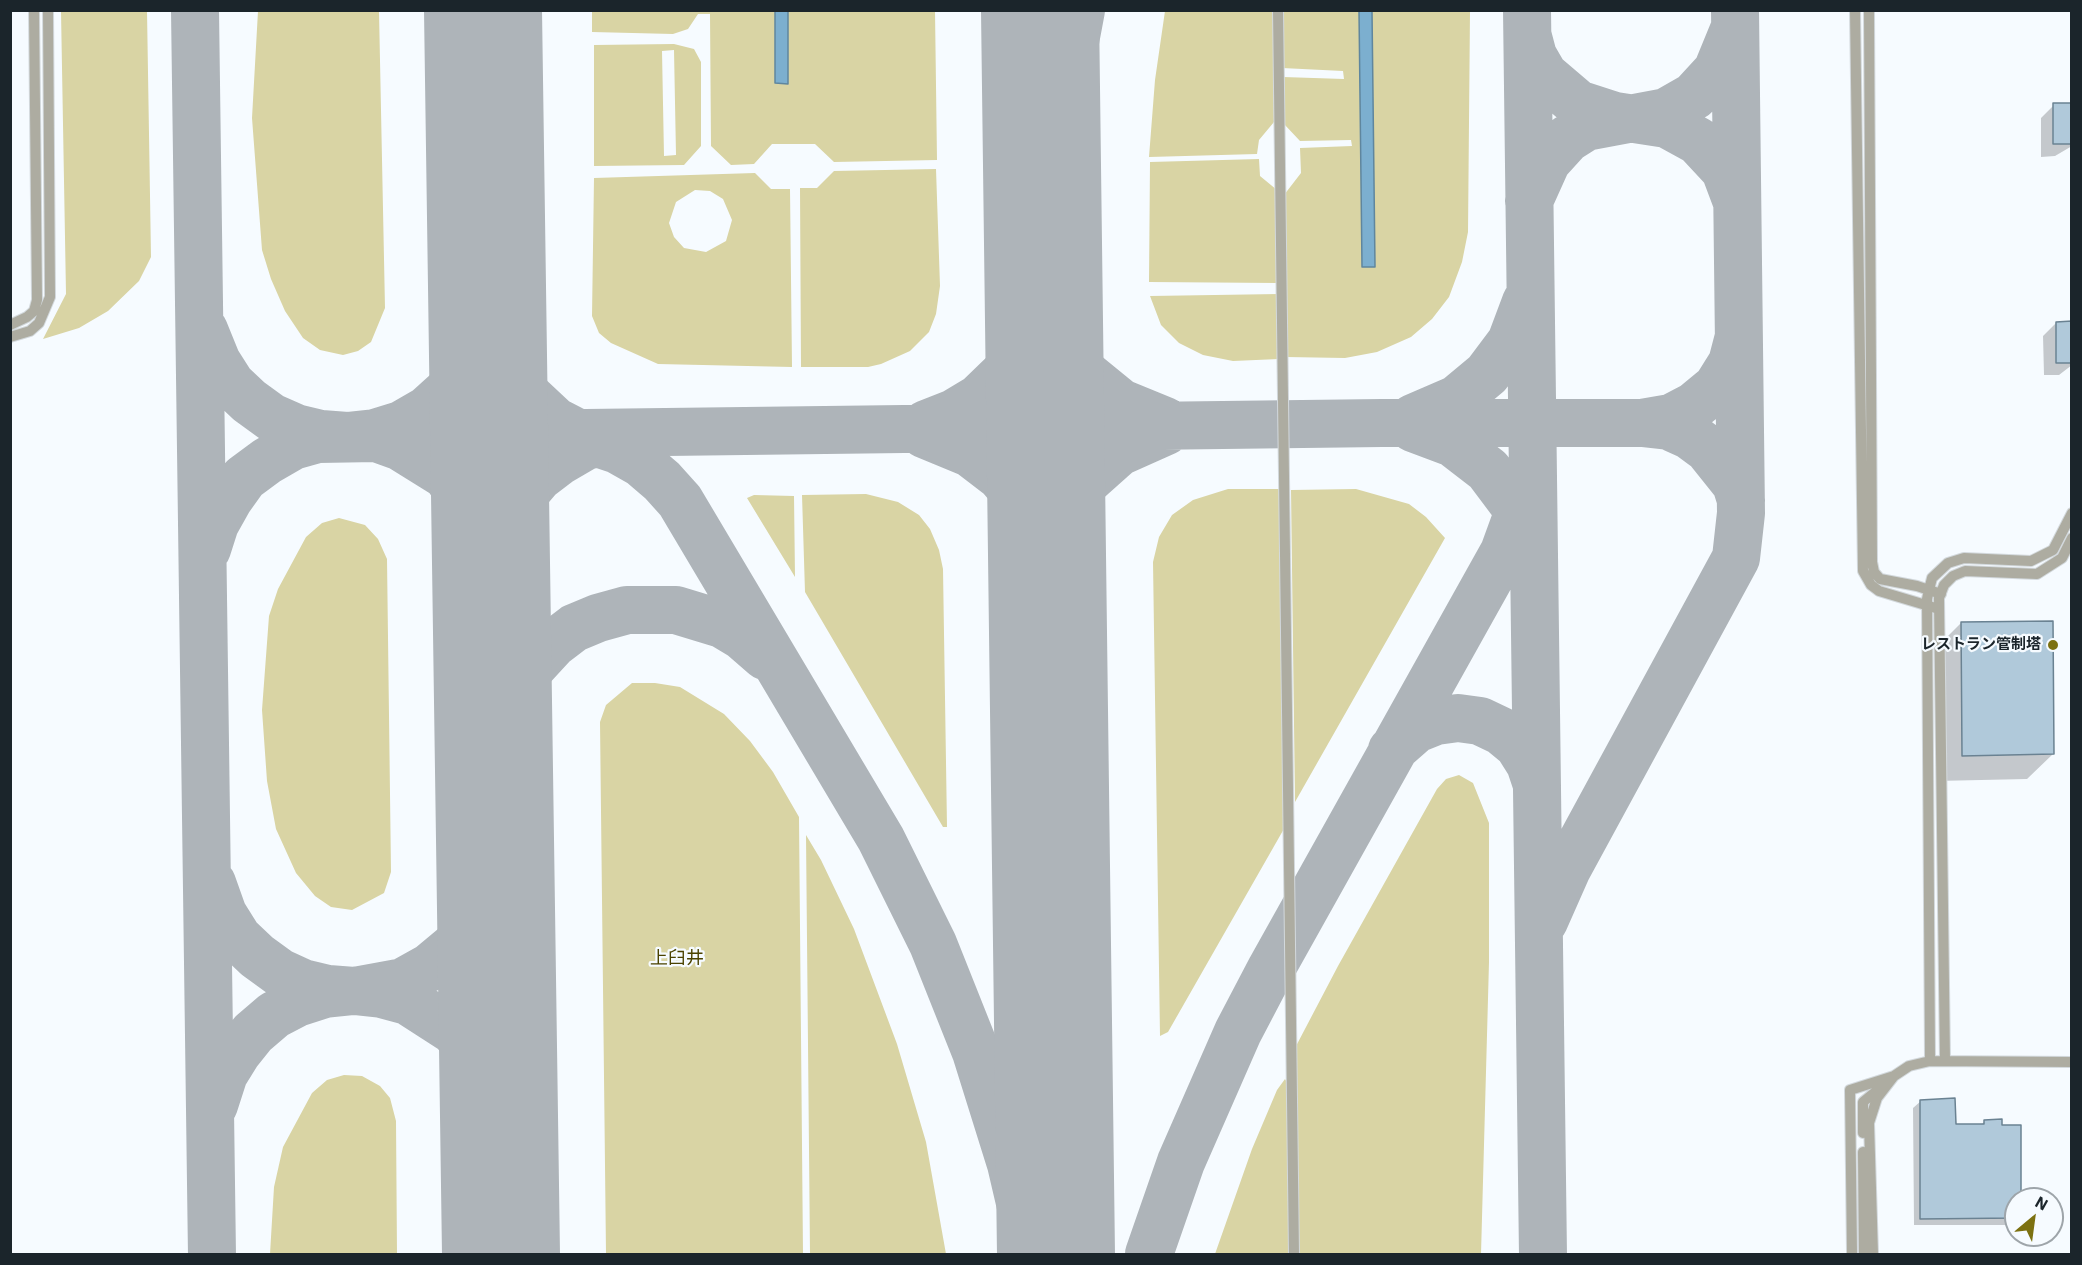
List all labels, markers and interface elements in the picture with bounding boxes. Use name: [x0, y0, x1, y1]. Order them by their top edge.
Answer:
place label: レストラン管制塔: [1921, 636, 2041, 654]
marker: レストラン管制塔: [2046, 638, 2060, 652]
district label: 上臼井: [650, 948, 704, 970]
north arrow: [2004, 1187, 2064, 1247]
text: N: [2032, 1191, 2052, 1215]

